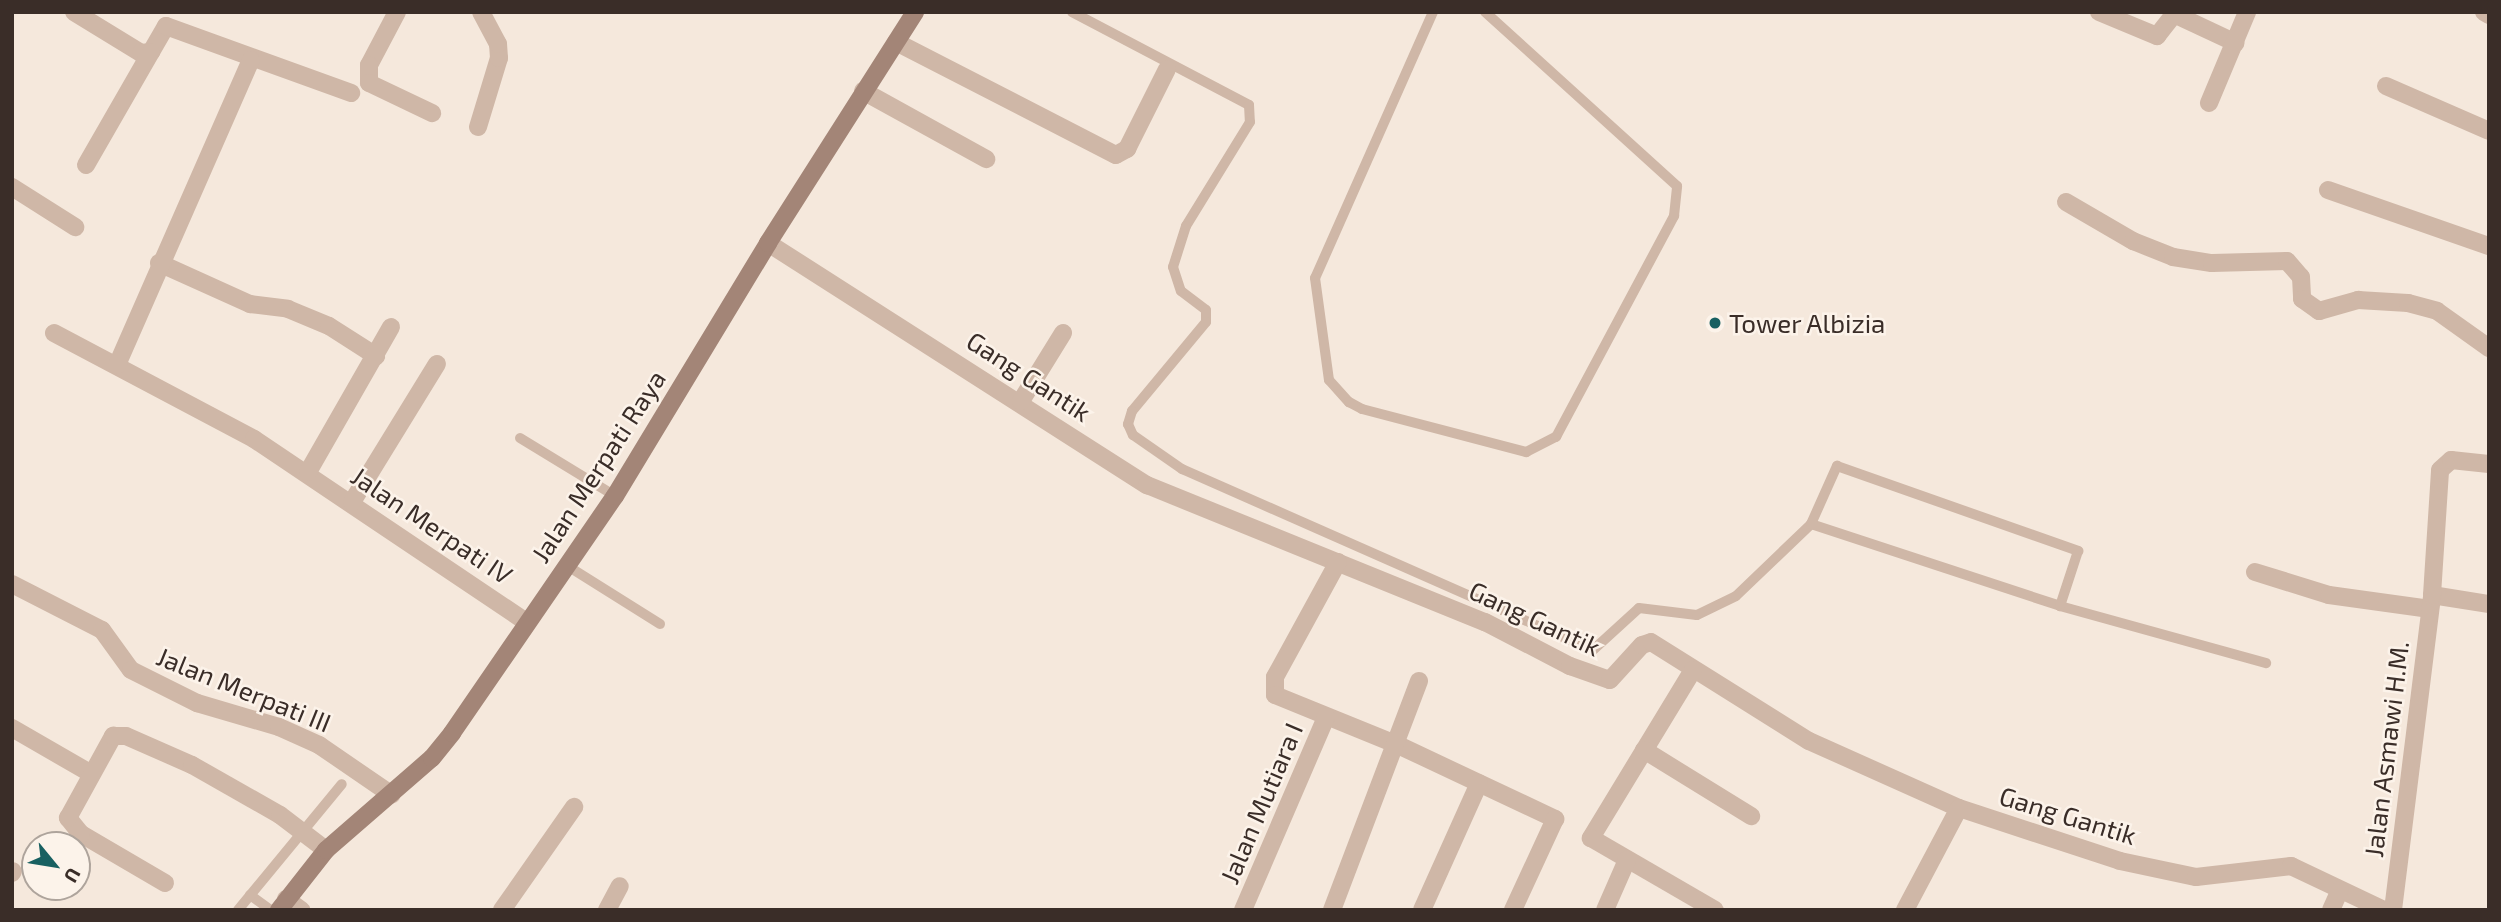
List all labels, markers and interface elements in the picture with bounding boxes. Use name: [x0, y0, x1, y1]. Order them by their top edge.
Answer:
place label: Tower Albizia: [1729, 307, 1887, 339]
marker: Tower Albizia: [1707, 315, 1723, 331]
street label: Gang Gantik: [961, 324, 1097, 428]
street label: Jalan Merpati Raya: [524, 364, 672, 568]
street label: Jalan Merpati IV: [346, 460, 518, 590]
street label: Gang Gantik: [1464, 574, 1606, 662]
street label: Jalan Asmawi H.M.: [2357, 639, 2415, 859]
street label: Jalan Merpati III: [152, 640, 336, 738]
street label: Jalan Mutiara I: [1213, 718, 1309, 888]
street label: Gang Gantik: [1996, 779, 2140, 851]
north arrow: [21, 831, 91, 901]
text: U: [60, 864, 86, 887]

